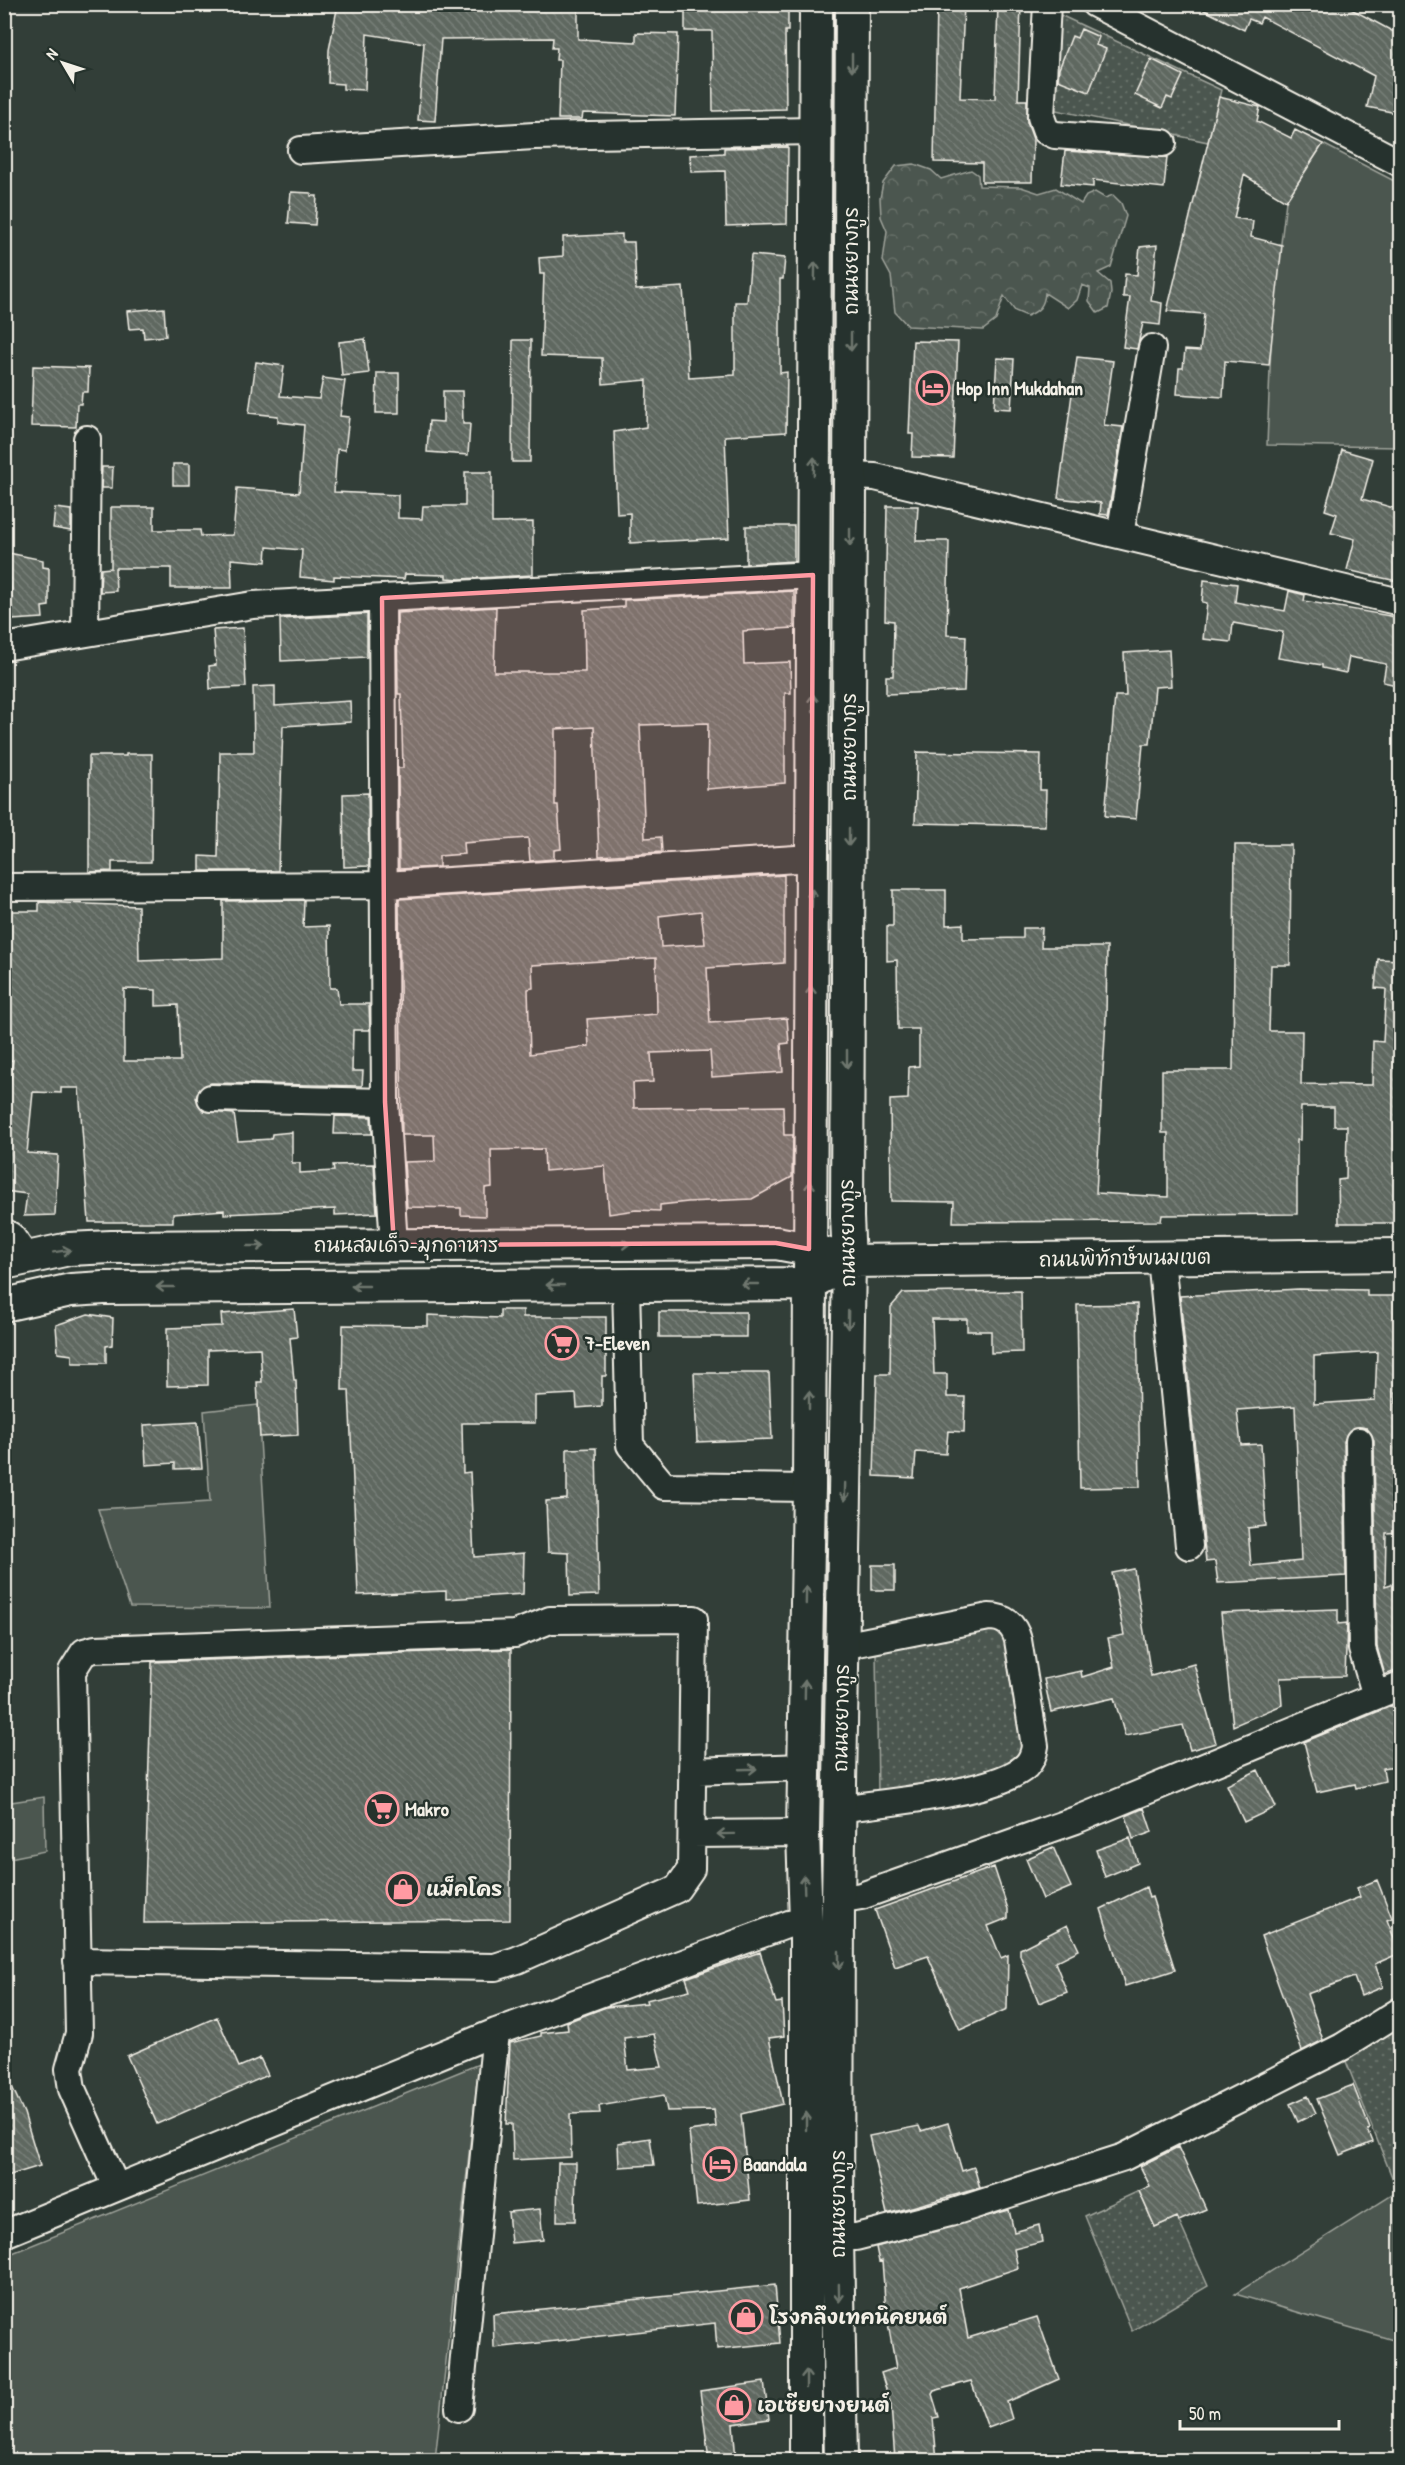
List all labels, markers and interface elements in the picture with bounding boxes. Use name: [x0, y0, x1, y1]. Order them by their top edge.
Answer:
north arrow: [33, 33, 93, 93]
text: N: [40, 43, 63, 64]
one-way arrow: [846, 52, 858, 72]
street label: ถนนชยางกูร: [837, 207, 867, 315]
one-way arrow: [809, 262, 821, 282]
one-way arrow: [845, 331, 857, 351]
hotel icon: Hop Inn Mukdahan: [915, 370, 951, 406]
place label: Hop Inn Mukdahan: [956, 374, 1083, 402]
one-way arrow: [808, 457, 820, 477]
one-way arrow: [844, 526, 856, 546]
street label: ถนนชยางกูร: [835, 693, 865, 801]
one-way arrow: [807, 694, 819, 714]
one-way arrow: [843, 826, 855, 846]
one-way arrow: [806, 889, 818, 909]
one-way arrow: [805, 986, 817, 1006]
one-way arrow: [842, 1049, 853, 1069]
street label: ถนนชยางกูร: [832, 1179, 864, 1287]
one-way arrow: [804, 1181, 816, 1201]
street label: ถนนสมเด็จ-มุกดาหาร: [314, 1231, 498, 1261]
one-way arrow: [610, 1238, 630, 1250]
one-way arrow: [246, 1240, 266, 1252]
street label: ถนนพิทักษ์พนมเขต: [1039, 1242, 1211, 1273]
one-way arrow: [51, 1245, 71, 1256]
one-way arrow: [740, 1278, 760, 1290]
one-way arrow: [545, 1279, 565, 1291]
one-way arrow: [350, 1280, 370, 1292]
one-way arrow: [155, 1282, 175, 1293]
one-way arrow: [842, 1309, 854, 1329]
supermarket icon: 7-Eleven: [544, 1325, 580, 1361]
place label: 7-Eleven: [584, 1329, 650, 1356]
one-way arrow: [803, 1391, 815, 1411]
one-way arrow: [839, 1481, 851, 1501]
one-way arrow: [801, 1586, 812, 1606]
street label: ถนนชยางกูร: [826, 1664, 858, 1772]
one-way arrow: [799, 1680, 811, 1700]
one-way arrow: [738, 1763, 758, 1774]
supermarket icon: Makro: [364, 1791, 400, 1827]
place label: Makro: [405, 1795, 449, 1822]
one-way arrow: [717, 1828, 737, 1840]
shop icon: แม็คโคร: [385, 1871, 421, 1907]
place label: แม็คโคร: [426, 1875, 502, 1902]
one-way arrow: [799, 1875, 810, 1895]
one-way arrow: [833, 1949, 845, 1969]
one-way arrow: [800, 2112, 812, 2132]
hotel icon: Baandala: [702, 2146, 738, 2182]
place label: Baandala: [743, 2150, 807, 2177]
street label: ถนนชยางกูร: [824, 2150, 854, 2258]
one-way arrow: [833, 2282, 844, 2302]
shop icon: โรงกลึงเทคนิคยนต์: [728, 2299, 764, 2335]
place label: โรงกลึงเทคนิคยนต์: [769, 2303, 948, 2330]
one-way arrow: [800, 2370, 812, 2390]
shop icon: เอเซียยางยนต์: [716, 2387, 752, 2423]
place label: เอเซียยางยนต์: [757, 2391, 890, 2418]
scale bar: [1180, 2393, 1339, 2431]
text: 50 m: [1189, 2401, 1221, 2426]

